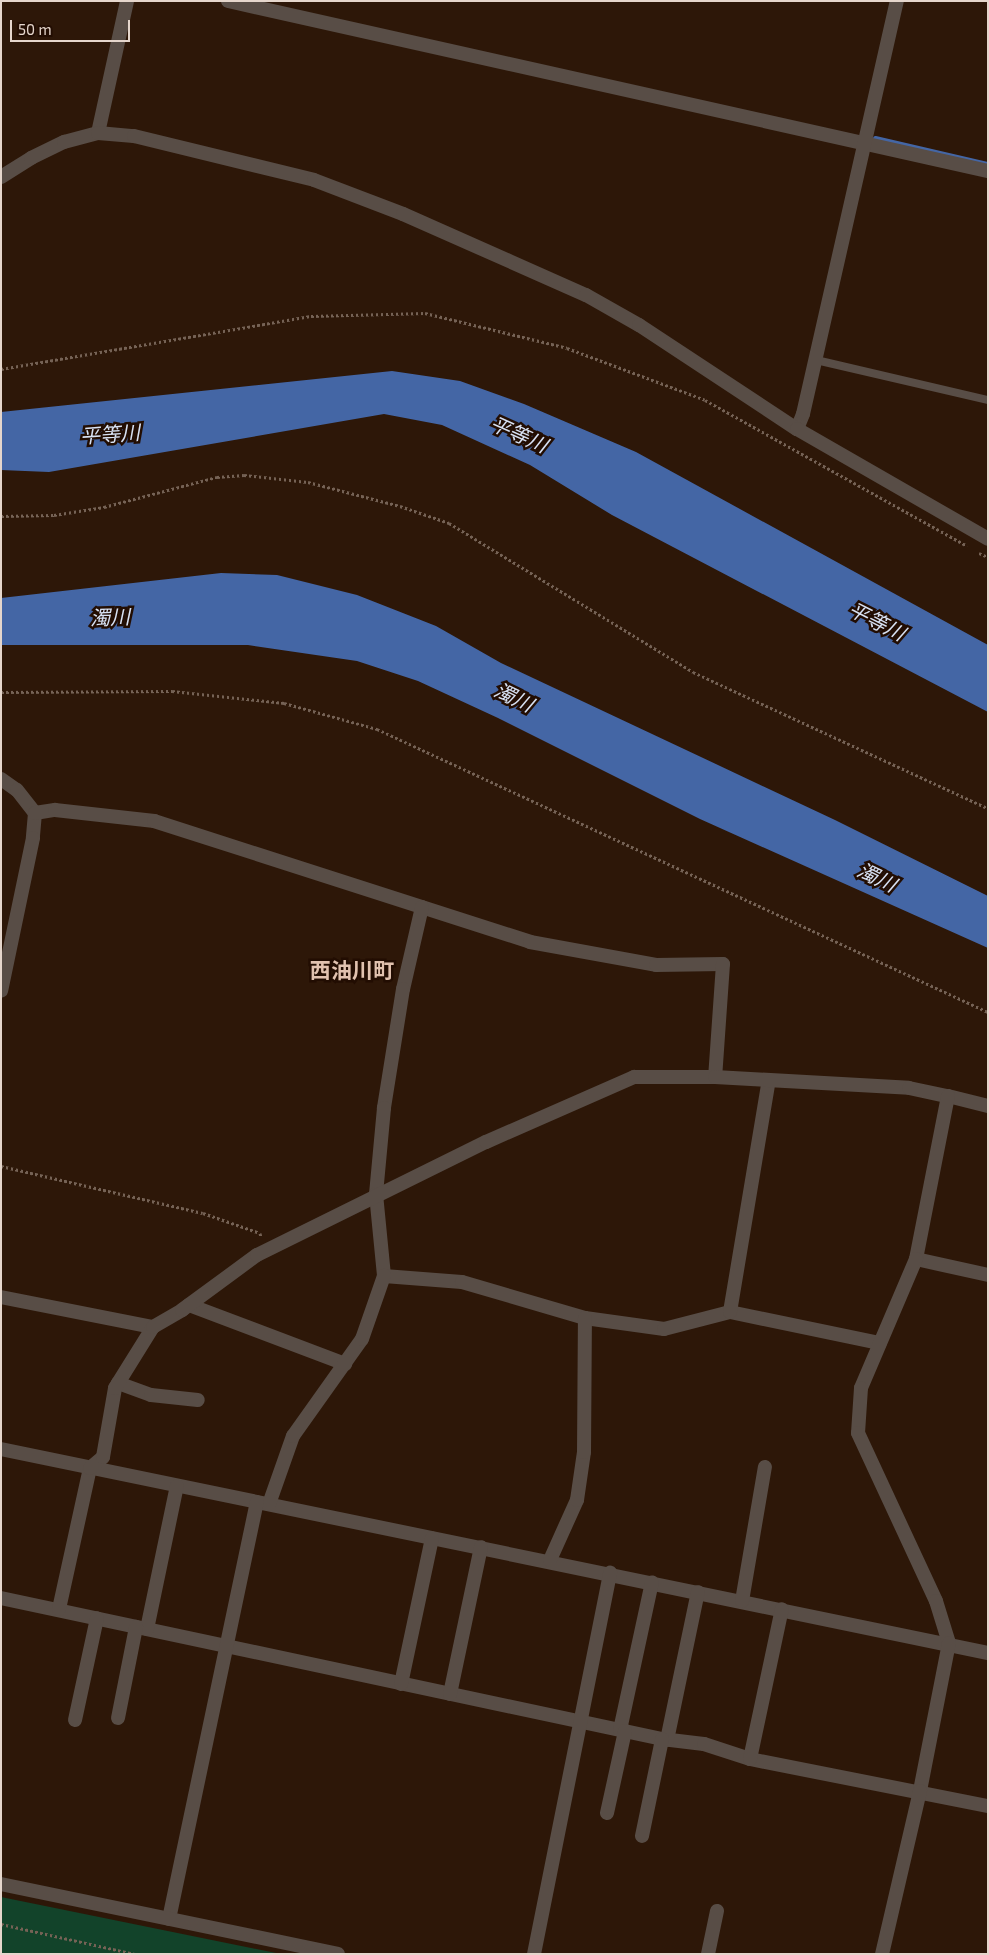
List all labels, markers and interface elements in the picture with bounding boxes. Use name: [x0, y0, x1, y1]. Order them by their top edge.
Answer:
scale bar: [12, 10, 132, 42]
text: 50 m: [18, 20, 52, 38]
water label: 平等川: [487, 411, 551, 457]
water label: 平等川: [79, 420, 141, 448]
water label: 平等川: [845, 597, 909, 645]
water label: 濁川: [90, 604, 130, 630]
water label: 濁川: [491, 677, 537, 717]
water label: 濁川: [854, 857, 900, 897]
district label: 西油川町: [310, 957, 394, 983]

